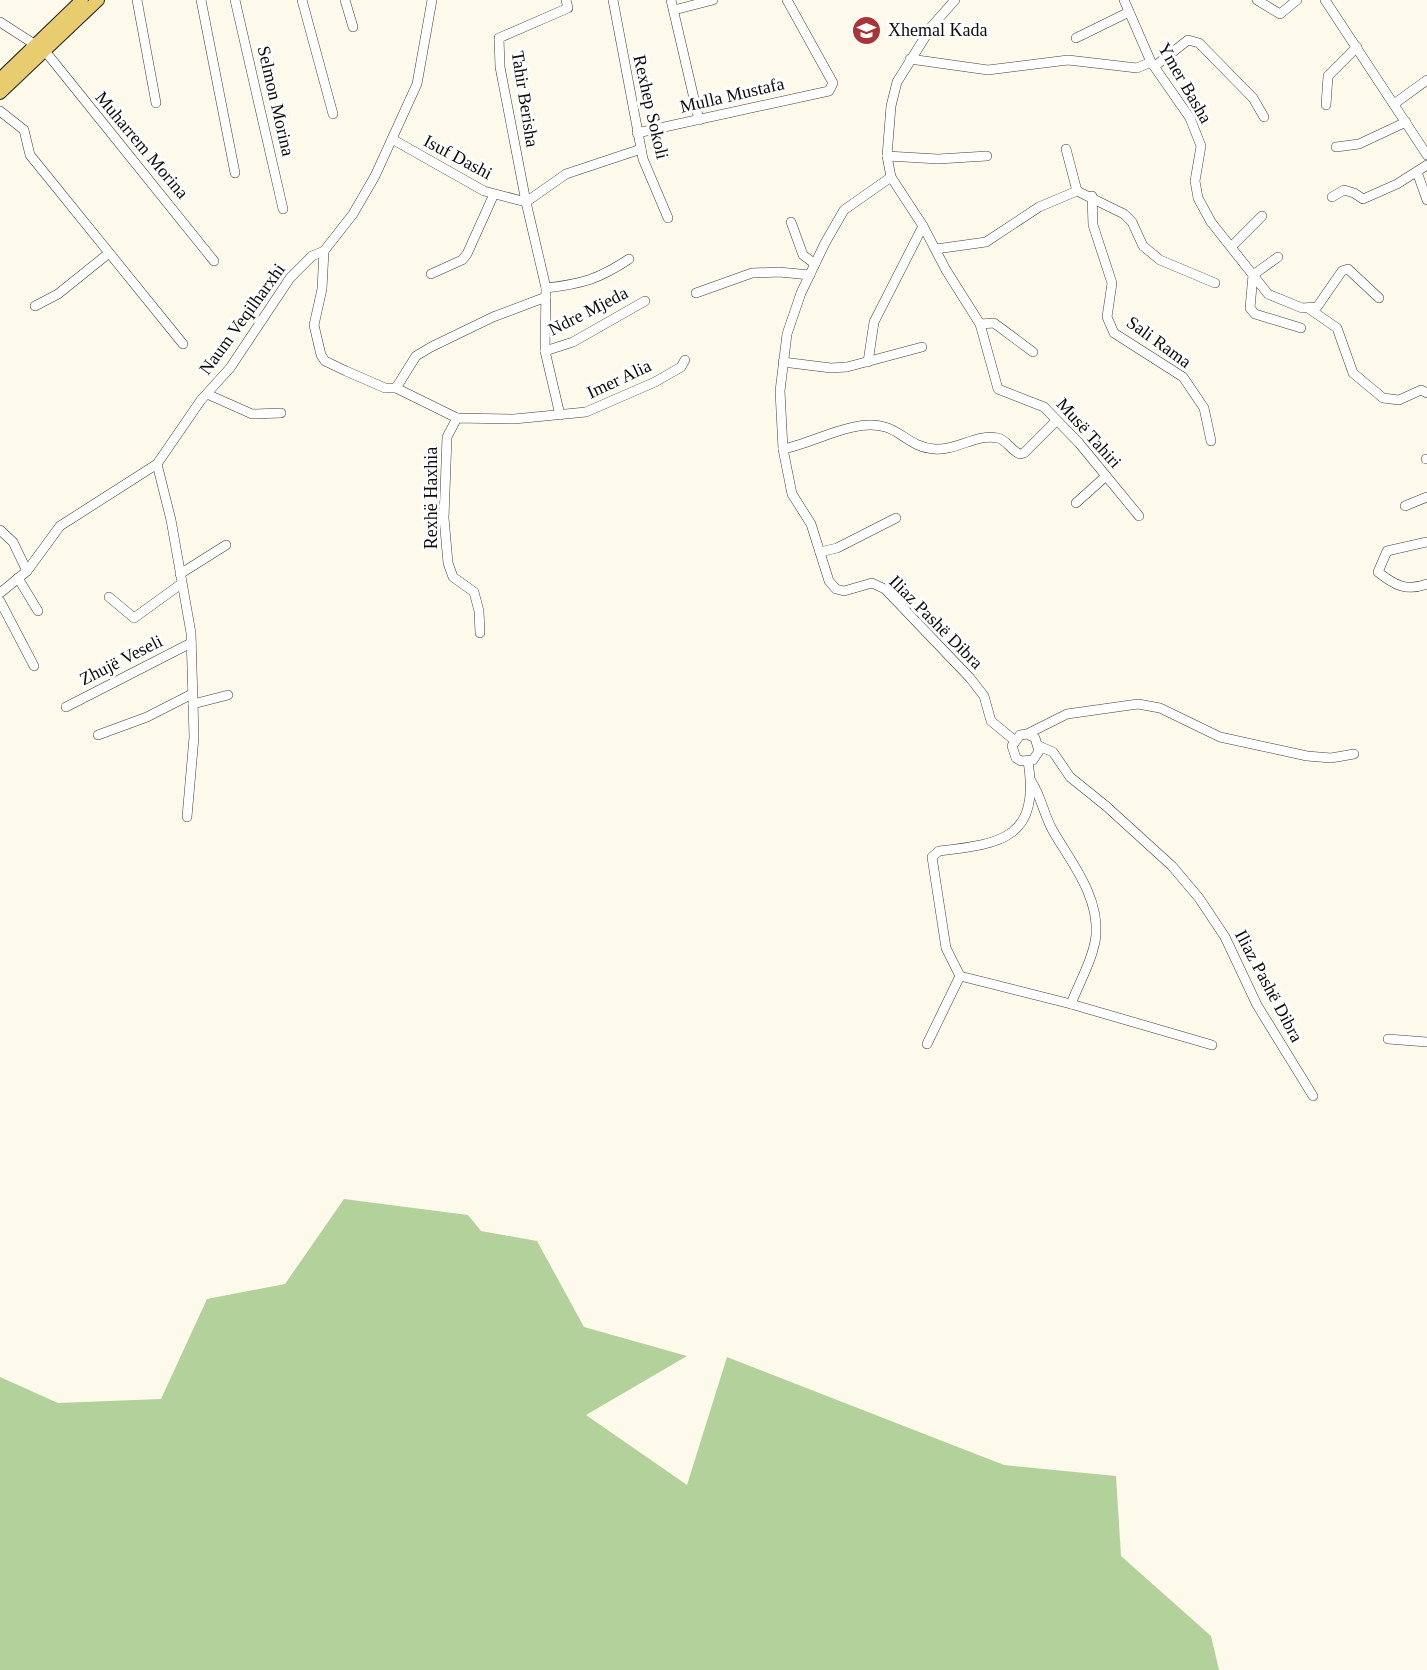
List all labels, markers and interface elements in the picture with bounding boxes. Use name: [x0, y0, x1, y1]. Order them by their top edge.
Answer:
school or university icon: Xhemal Kada: [851, 14, 883, 46]
place label: Xhemal Kada: [888, 20, 987, 40]
street label: Ymer Basha: [1154, 39, 1216, 127]
street label: Selmon Morina: [254, 44, 298, 158]
street label: Tahir Berisha: [508, 49, 542, 149]
street label: Rexhep Sokoli: [629, 53, 673, 161]
street label: Mulla Mustafa: [678, 73, 786, 117]
street label: Muharrem Morina: [91, 87, 193, 203]
street label: Isuf Dashi: [420, 131, 496, 183]
street label: Naum Veqilharxhi: [195, 260, 289, 378]
street label: Ndre Mjeda: [545, 282, 631, 340]
street label: Sali Rama: [1123, 312, 1195, 372]
street label: Imer Alia: [584, 355, 654, 403]
street label: Musë Tahiri: [1052, 394, 1126, 472]
street label: Rexhë Haxhia: [421, 447, 441, 549]
street label: Iliaz Pashë Dibra: [885, 571, 987, 673]
street label: Zhujë Veseli: [76, 631, 166, 689]
street label: Iliaz Pashë Dibra: [1231, 927, 1307, 1045]

